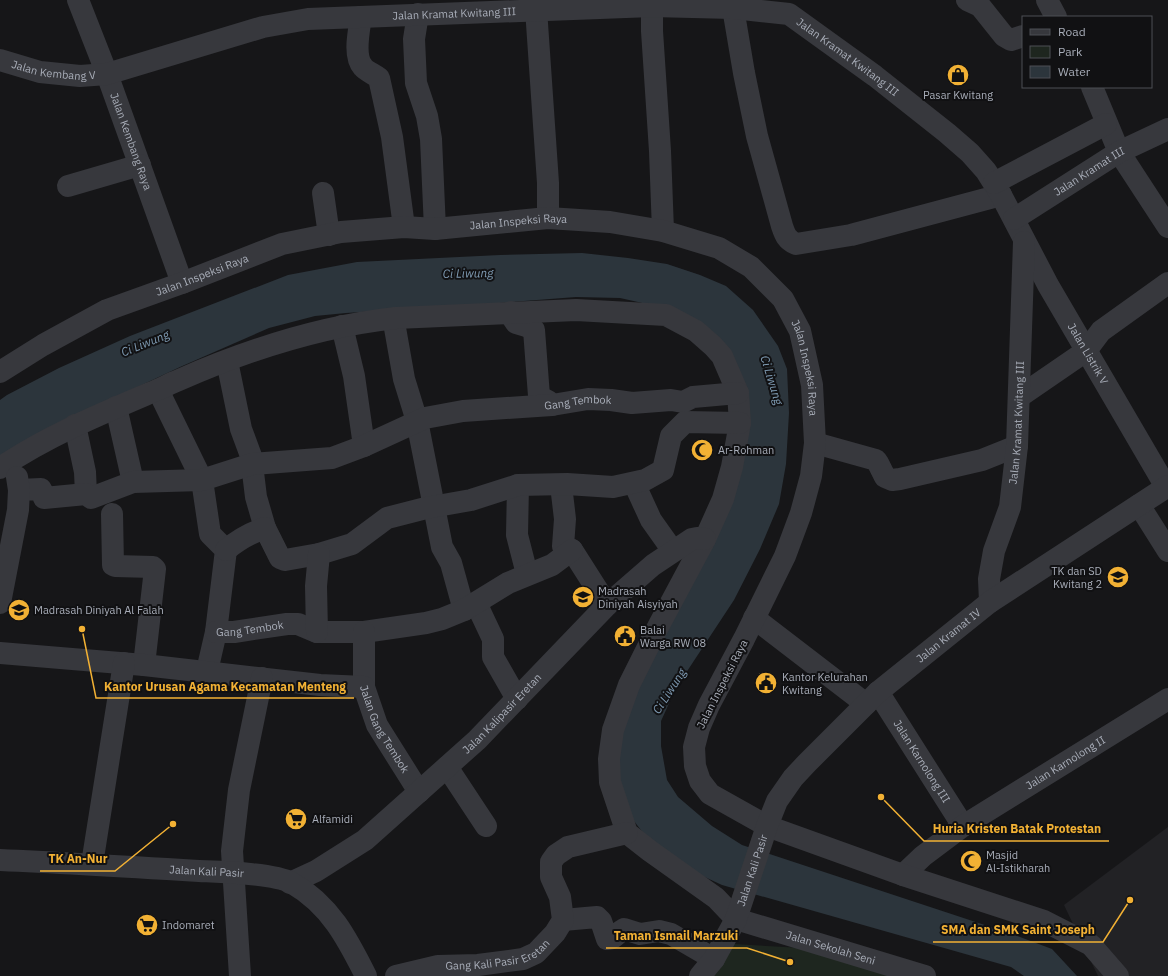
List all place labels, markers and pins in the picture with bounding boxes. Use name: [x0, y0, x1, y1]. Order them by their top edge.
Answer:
shop icon: Pasar Kwitang: [945, 62, 971, 88]
place label: Pasar Kwitang: [923, 88, 993, 102]
mosque icon: Ar-Rohman: [689, 437, 715, 463]
place label: Ar-Rohman: [718, 443, 774, 457]
place label: TK dan SD Kwitang 2: [1051, 564, 1102, 591]
school or university icon: TK dan SD Kwitang 2: [1105, 564, 1131, 590]
school or university icon: Madrasah Diniyah Aisyiyah: [570, 584, 596, 610]
place label: Madrasah Diniyah Aisyiyah: [598, 584, 678, 611]
school or university icon: Madrasah Diniyah Al Falah: [6, 597, 32, 623]
place label: Madrasah Diniyah Al Falah: [34, 603, 164, 617]
public building icon: Balai Warga RW 08: [612, 623, 638, 649]
place label: Balai Warga RW 08: [640, 623, 706, 650]
public building icon: Kantor Kelurahan Kwitang: [753, 670, 779, 696]
place label: Kantor Kelurahan Kwitang: [782, 670, 868, 697]
callout: Kantor Urusan Agama Kecamatan Menteng: [96, 674, 354, 698]
supermarket icon: Alfamidi: [283, 806, 309, 832]
place label: Alfamidi: [312, 812, 353, 826]
callout: Huria Kristen Batak Protestan: [924, 817, 1109, 841]
callout: TK An-Nur: [40, 847, 115, 871]
mosque icon: Masjid Al-Istikharah: [958, 848, 984, 874]
place label: Masjid Al-Istikharah: [986, 848, 1050, 875]
supermarket icon: Indomaret: [134, 912, 160, 938]
place label: Indomaret: [162, 918, 215, 932]
callout: SMA dan SMK Saint Joseph: [933, 918, 1103, 942]
callout: Taman Ismail Marzuki: [606, 924, 747, 948]

